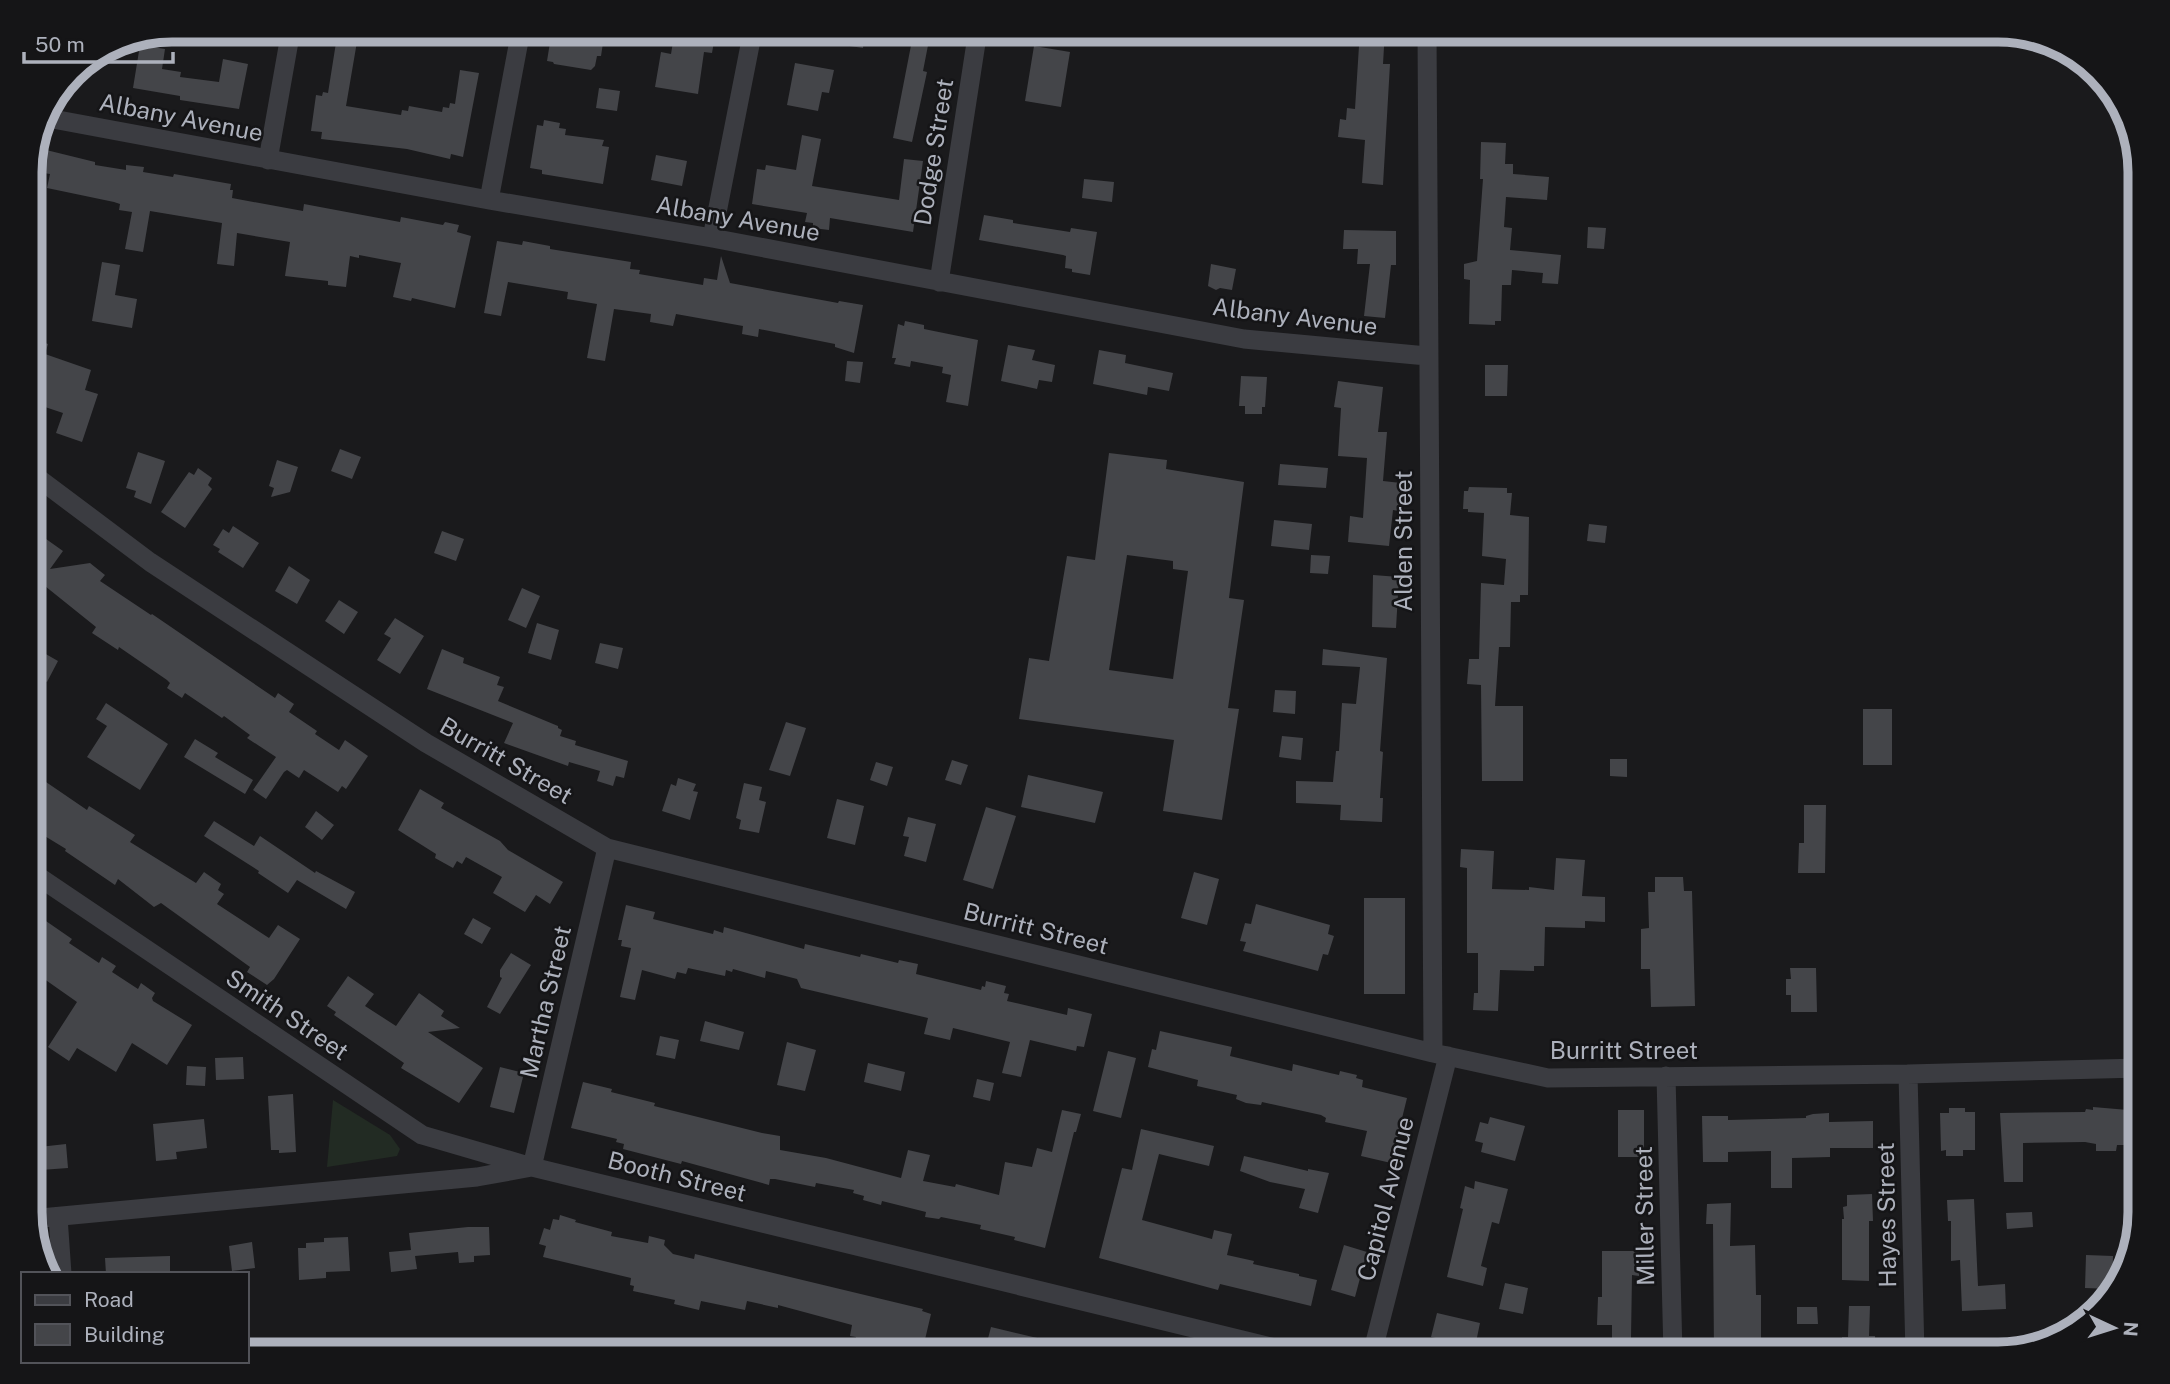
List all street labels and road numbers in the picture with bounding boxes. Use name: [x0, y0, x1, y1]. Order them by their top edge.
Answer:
street label: Dodge Street: [908, 76, 958, 227]
street label: Albany Avenue: [97, 87, 265, 147]
street label: Albany Avenue: [654, 190, 822, 246]
street label: Albany Avenue: [1211, 292, 1379, 340]
street label: Alden Street: [1389, 470, 1417, 612]
street label: Burritt Street: [435, 711, 578, 809]
street label: Burritt Street: [961, 897, 1112, 960]
street label: Martha Street: [514, 923, 576, 1081]
street label: Smith Street: [221, 963, 354, 1065]
street label: Burritt Street: [1550, 1036, 1698, 1064]
street label: Capitol Avenue: [1351, 1114, 1419, 1284]
street label: Hayes Street: [1871, 1142, 1901, 1288]
street label: Booth Street: [605, 1145, 749, 1207]
street label: Miller Street: [1629, 1146, 1659, 1286]

